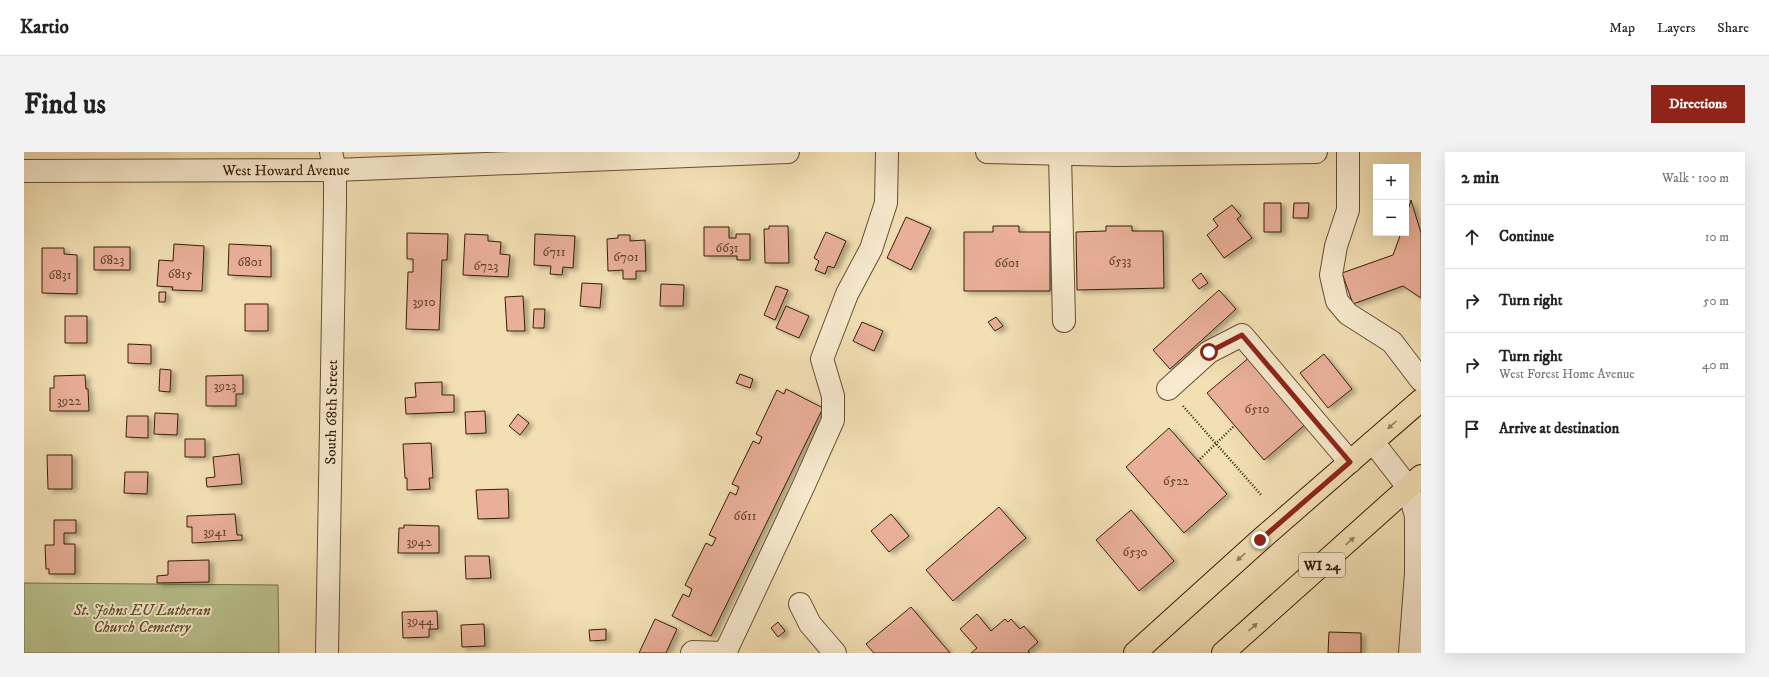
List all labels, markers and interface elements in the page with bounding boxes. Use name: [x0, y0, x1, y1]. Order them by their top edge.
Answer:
text: Kartio: [20, 16, 69, 39]
text: Map: [1609, 19, 1635, 37]
text: Layers: [1657, 19, 1695, 37]
text: Share: [1717, 19, 1749, 37]
button: Directions: [1651, 85, 1745, 123]
text: Find us: [24, 87, 106, 122]
street label: West Howard Avenue: [221, 160, 350, 180]
map controls: [1373, 164, 1409, 236]
button: +: [1373, 164, 1409, 200]
text: 2 min: [1461, 167, 1499, 189]
text: Walk · 100 m: [1662, 170, 1729, 186]
button: −: [1373, 200, 1409, 236]
icon: ahead: [1461, 226, 1483, 248]
text: Continue: [1499, 227, 1554, 246]
text: 10 m: [1705, 229, 1729, 245]
house number: 6631: [715, 240, 739, 256]
house number: 6711: [542, 244, 566, 260]
house number: 6701: [613, 249, 639, 265]
house number: 6823: [100, 252, 124, 268]
house number: 6533: [1109, 253, 1132, 269]
house number: 6801: [238, 254, 263, 270]
house number: 6601: [994, 255, 1020, 271]
house number: 6723: [474, 258, 499, 274]
house number: 6815: [168, 266, 193, 282]
house number: 6831: [49, 267, 72, 283]
icon: right: [1461, 290, 1483, 312]
text: Turn right: [1499, 291, 1562, 310]
text: 50 m: [1703, 293, 1729, 309]
house number: 3910: [412, 294, 436, 310]
route start: [1200, 343, 1218, 361]
text: Turn right: [1499, 347, 1562, 366]
icon: right: [1461, 354, 1483, 376]
text: 40 m: [1702, 357, 1729, 373]
street label: South 68th Street: [321, 359, 342, 465]
text: West Forest Home Avenue: [1499, 366, 1635, 382]
house number: 3923: [214, 378, 236, 394]
house number: 3922: [57, 393, 82, 409]
house number: 6510: [1245, 401, 1269, 417]
icon: arrive: [1461, 418, 1483, 440]
text: Arrive at destination: [1499, 419, 1619, 438]
one-way arrow: [1387, 421, 1397, 430]
house number: 6522: [1163, 473, 1190, 489]
house number: 6611: [733, 508, 757, 524]
house number: 3941: [203, 524, 227, 540]
route end: [1251, 531, 1269, 549]
house number: 3942: [406, 534, 432, 550]
one-way arrow: [1344, 536, 1355, 545]
house number: 6530: [1122, 544, 1148, 560]
one-way arrow: [1236, 553, 1247, 562]
road number: WI 24: [1299, 553, 1345, 577]
park label: St. Johns EU Lutheran Church Cemetery: [72, 601, 211, 637]
house number: 3944: [407, 613, 434, 629]
one-way arrow: [1247, 623, 1258, 632]

